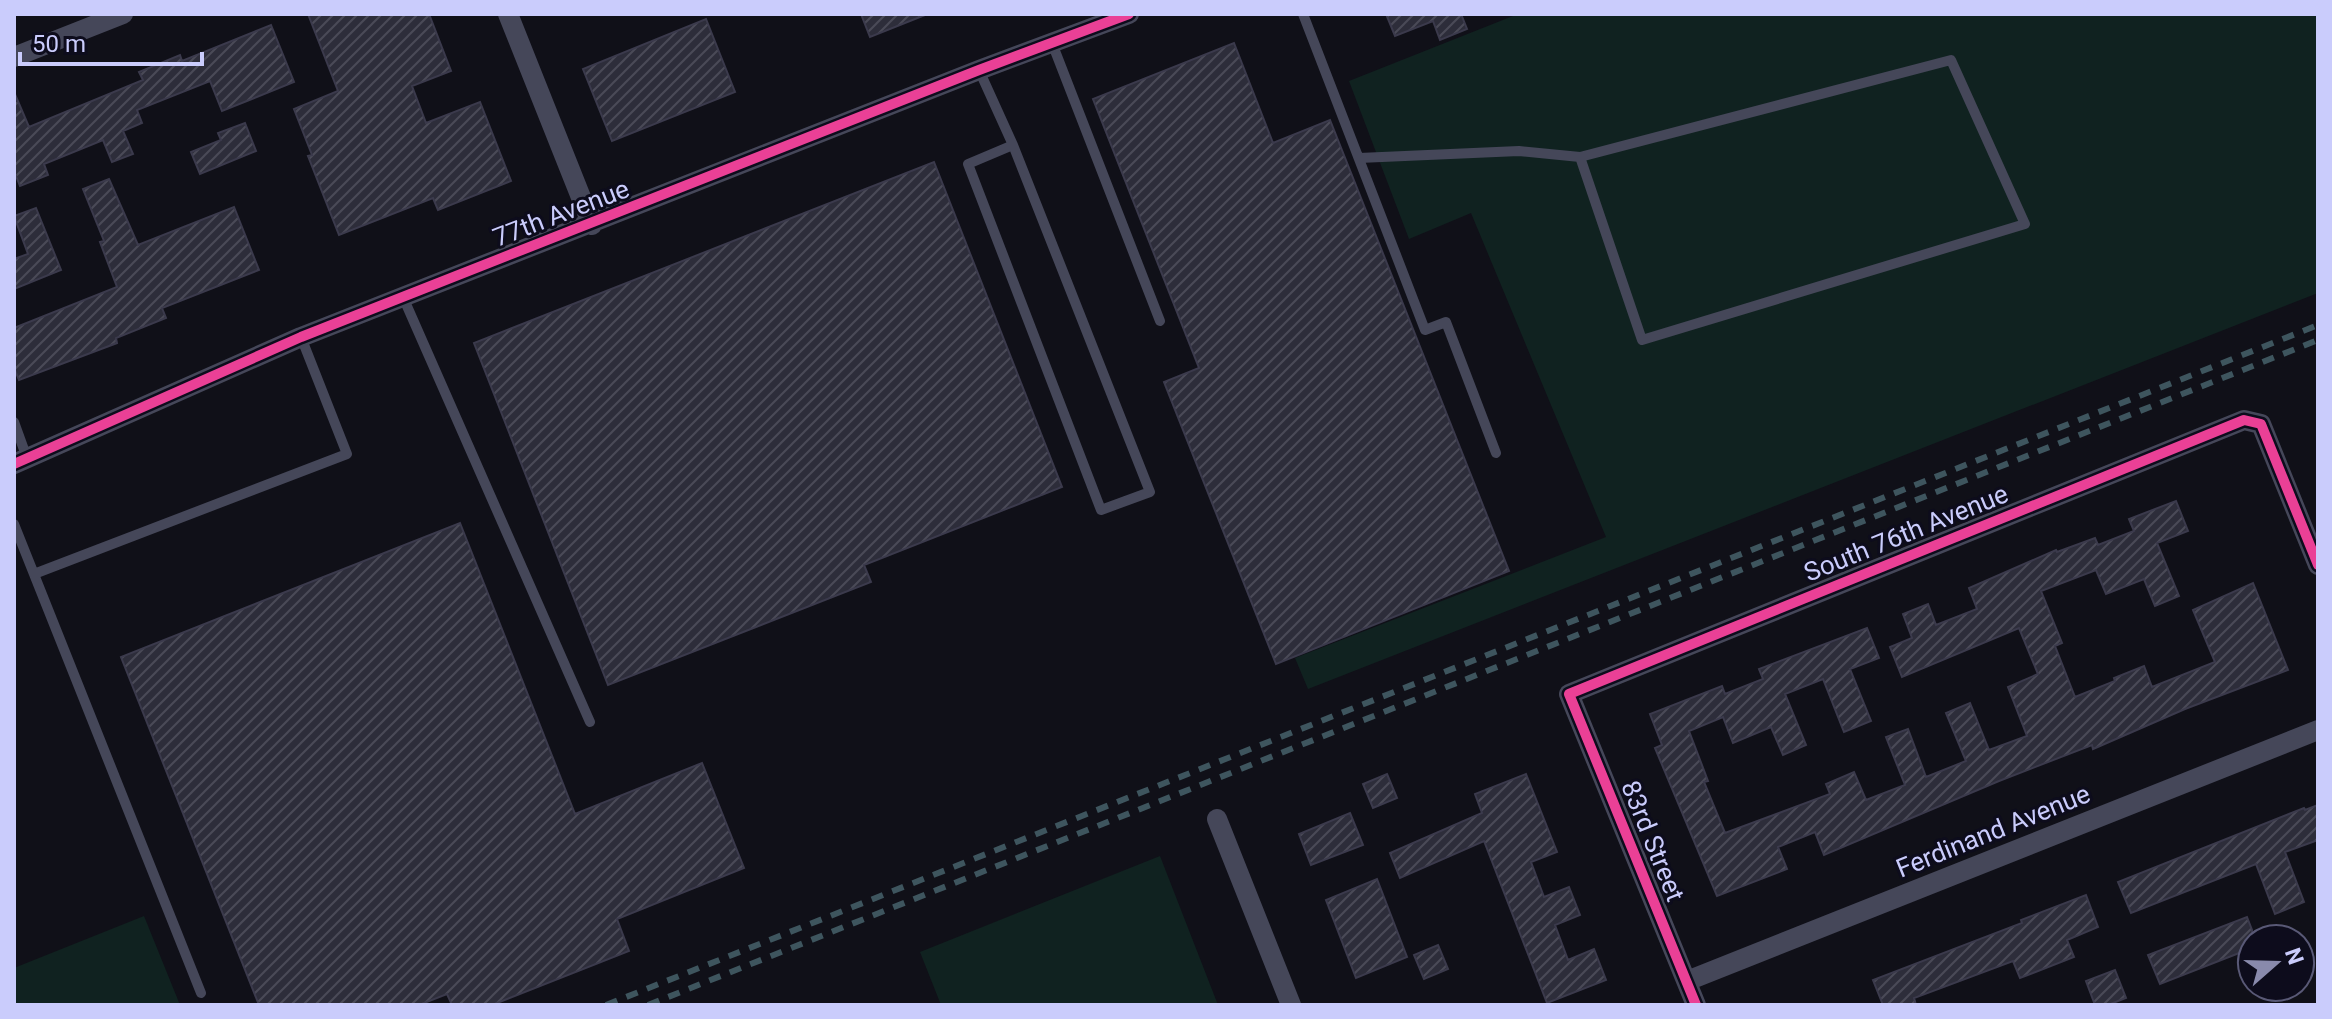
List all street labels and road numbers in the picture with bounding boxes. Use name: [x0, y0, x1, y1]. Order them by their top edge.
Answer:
street label: 77th Avenue: [489, 173, 633, 253]
street label: South 76th Avenue: [1800, 478, 2012, 588]
street label: 83rd Street: [1615, 776, 1691, 906]
street label: Ferdinand Avenue: [1892, 778, 2094, 884]

